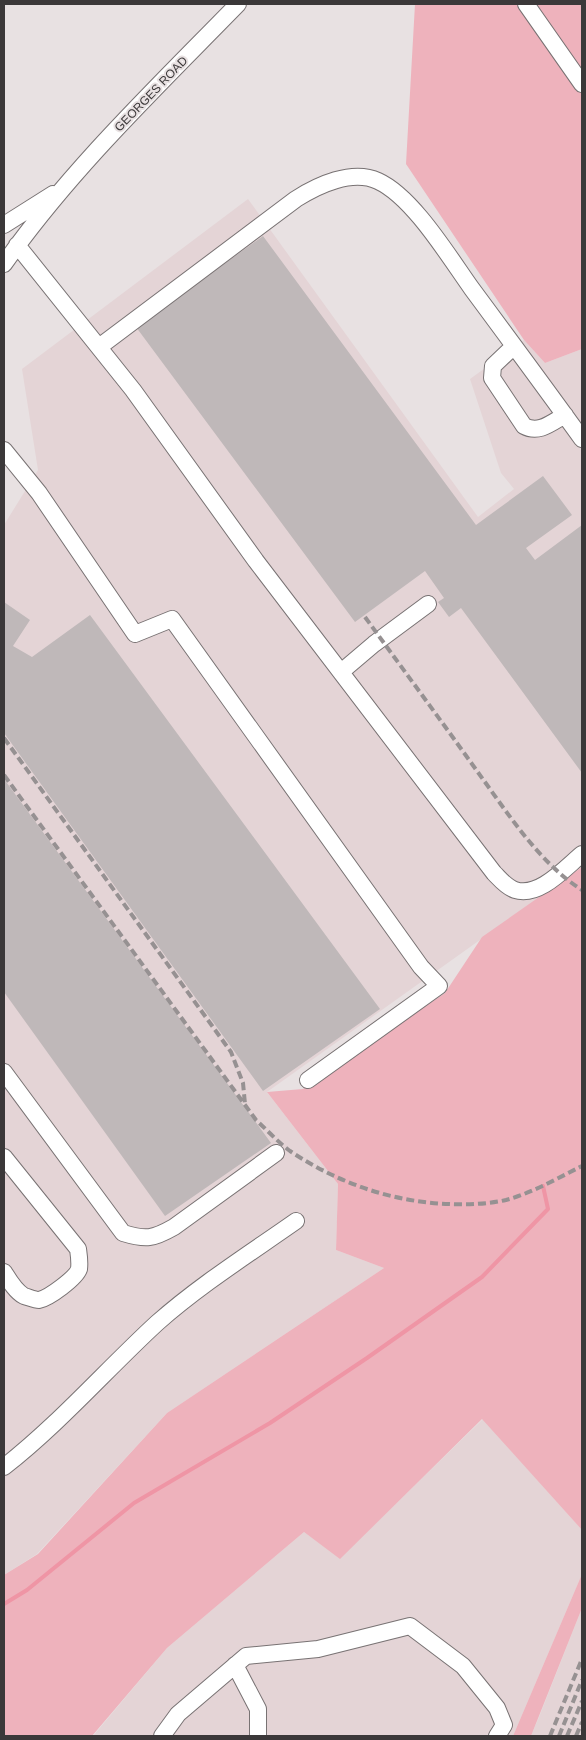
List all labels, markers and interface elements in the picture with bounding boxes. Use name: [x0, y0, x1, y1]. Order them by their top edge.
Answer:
street label: GEORGES ROAD: [112, 53, 191, 134]

